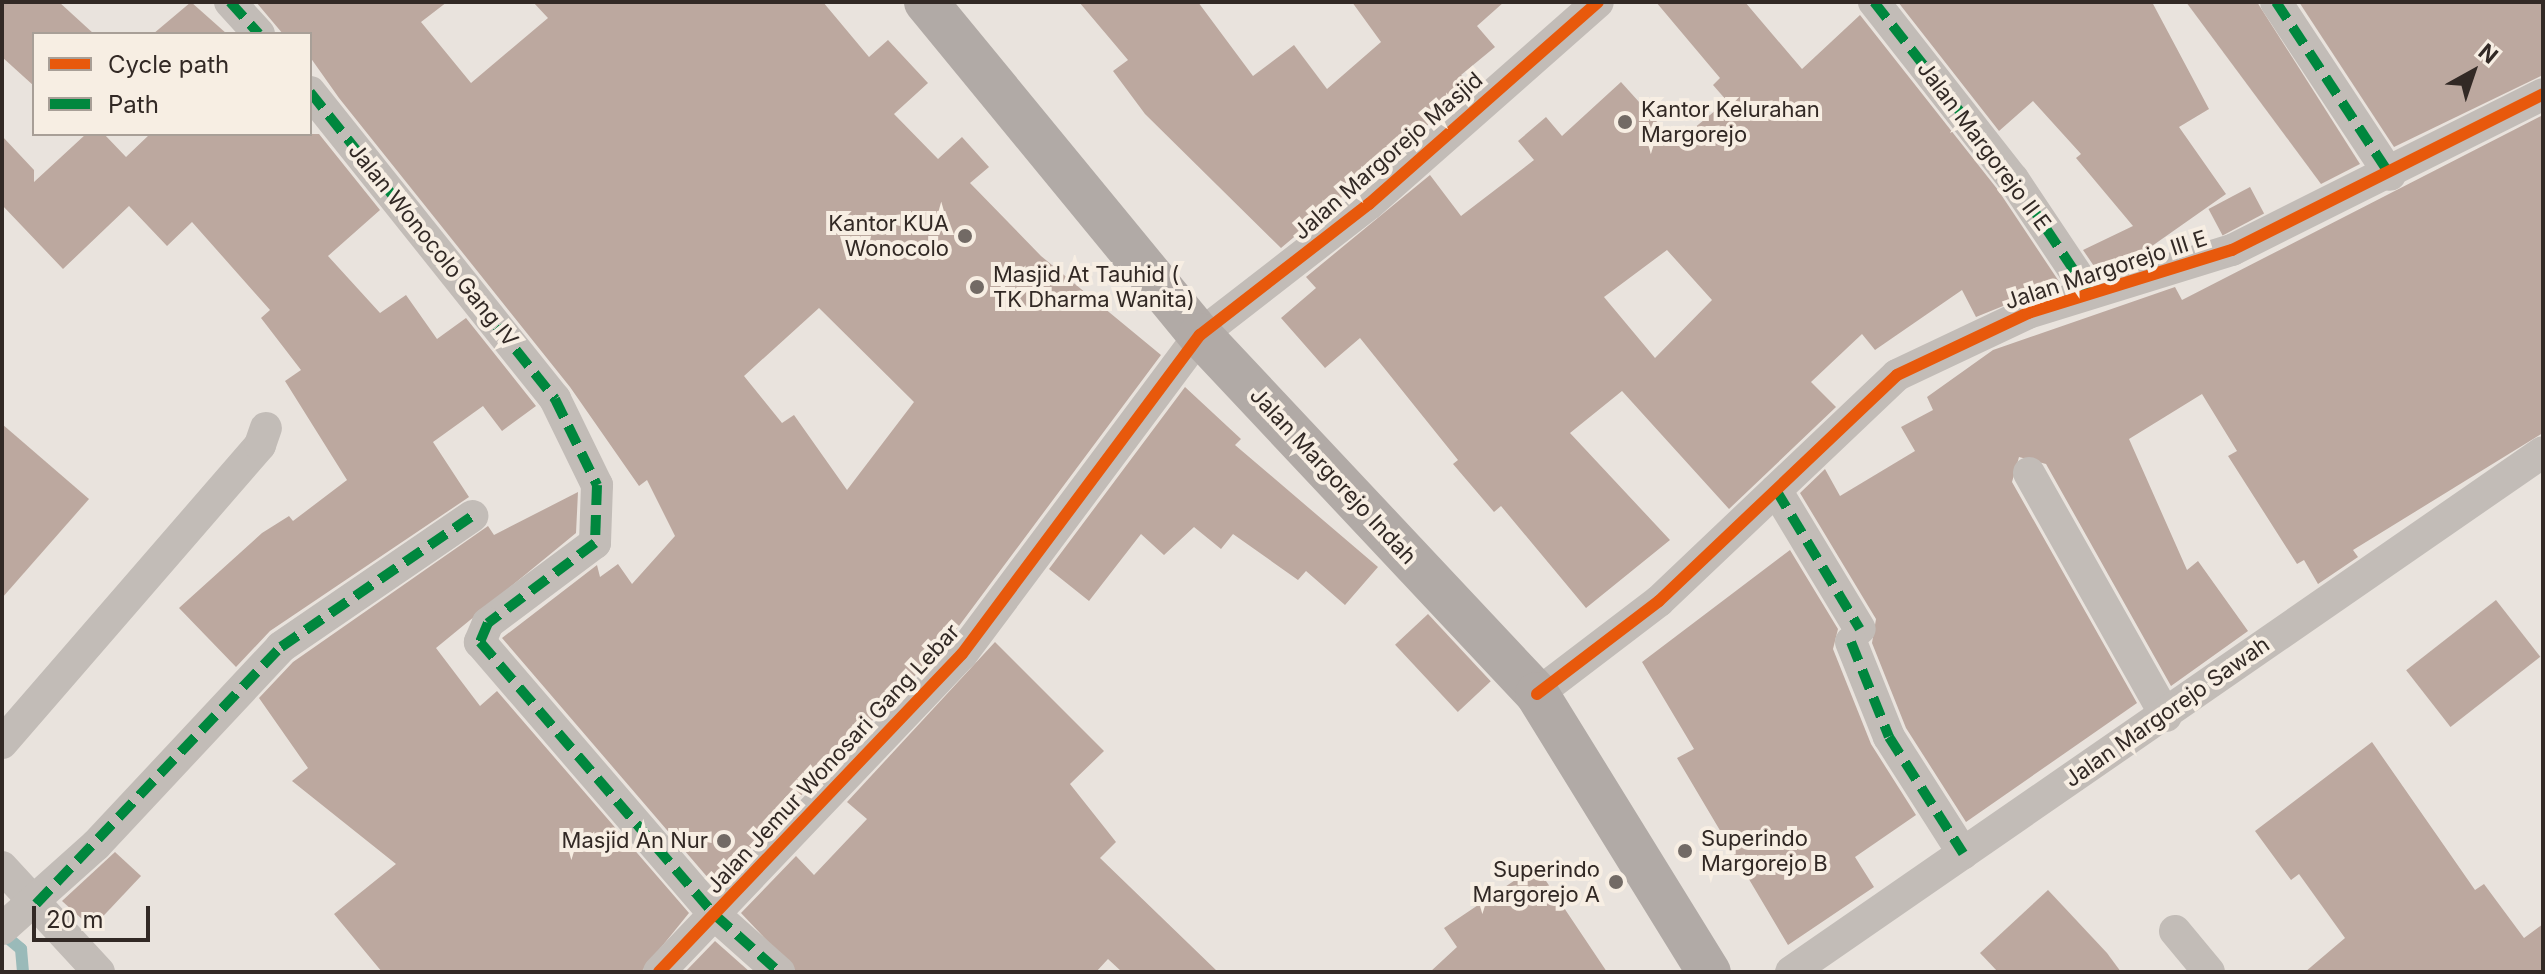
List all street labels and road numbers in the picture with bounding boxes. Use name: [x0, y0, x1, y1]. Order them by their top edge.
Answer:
street label: Jalan Margorejo II E: [1912, 56, 2056, 236]
street label: Jalan Margorejo Masjid: [1288, 67, 1488, 245]
street label: Jalan Wonocolo Gang IV: [343, 138, 523, 352]
street label: Jalan Margorejo III E: [2001, 225, 2211, 315]
street label: Jalan Margorejo Indah: [1244, 382, 1422, 570]
street label: Jalan Jemur Wonosari Gang Lebar: [701, 619, 965, 899]
street label: Jalan Margorejo Sawah: [2060, 631, 2274, 793]

